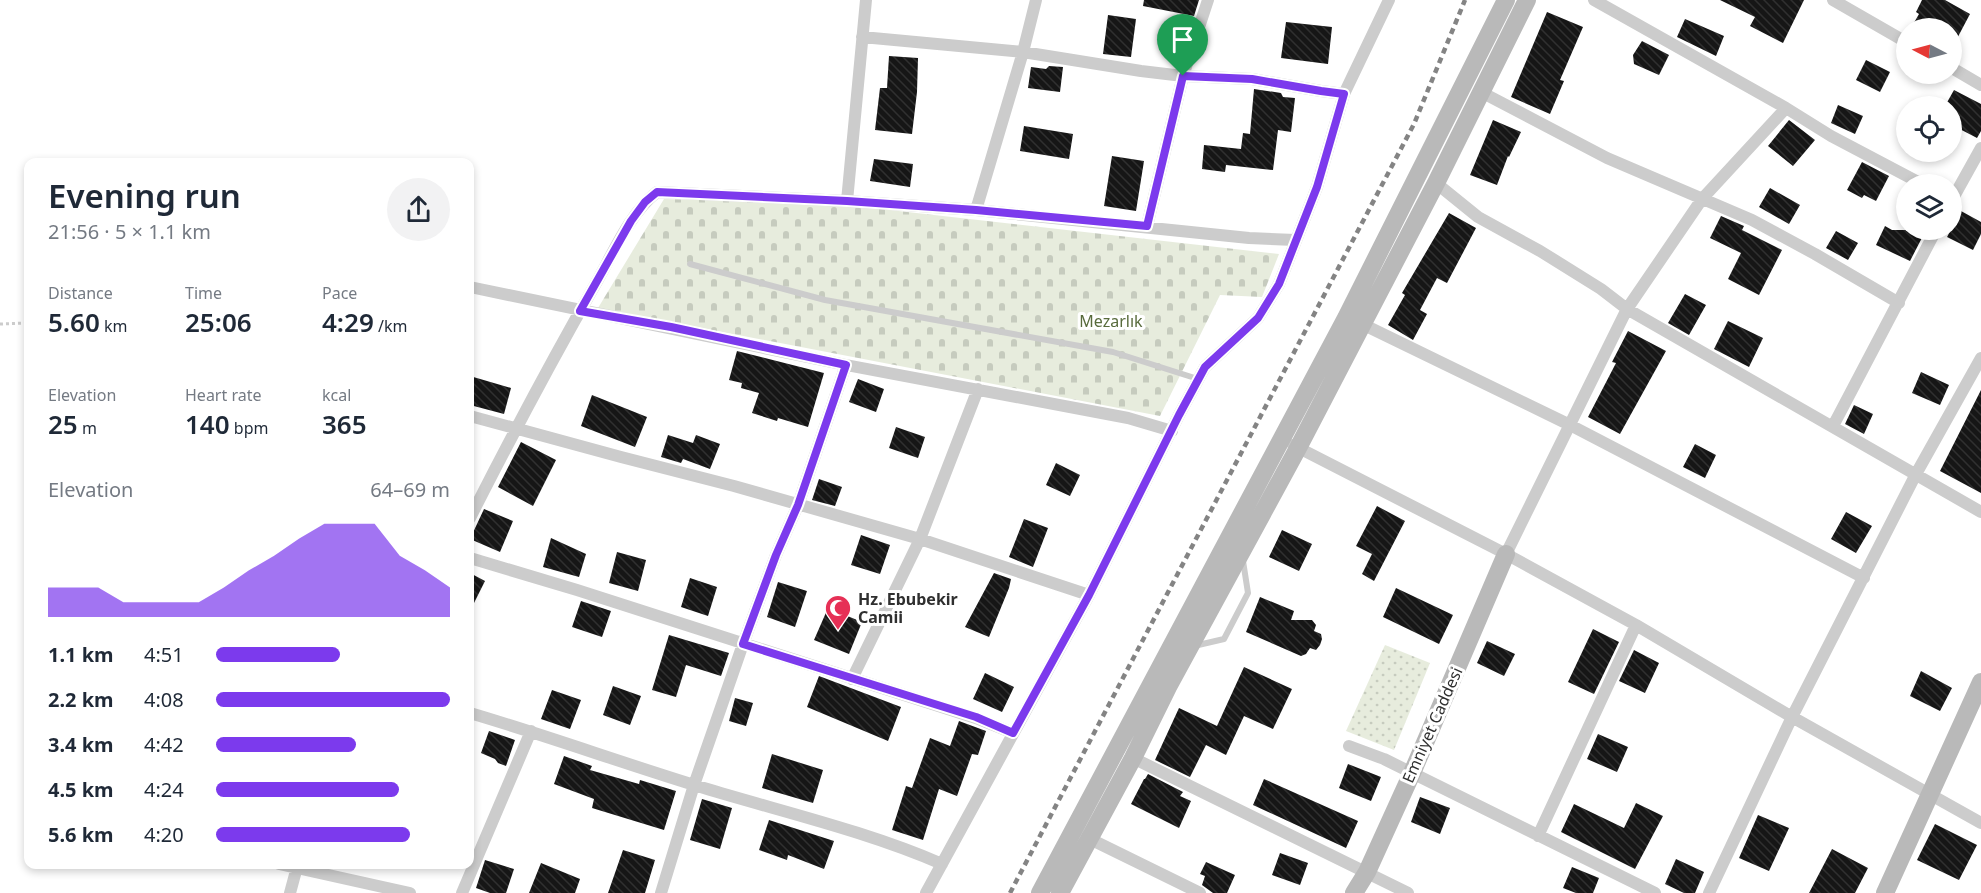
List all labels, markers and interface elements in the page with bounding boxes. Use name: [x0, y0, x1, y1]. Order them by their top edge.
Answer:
pin: [1157, 14, 1208, 76]
north arrow: [1896, 18, 1962, 84]
map controls: [1896, 18, 1962, 240]
icon: arrive: [1166, 23, 1199, 56]
button: locate: [1896, 96, 1962, 162]
text: Evening run: [48, 173, 241, 218]
button: layers: [1896, 174, 1962, 240]
button: share: [387, 178, 450, 241]
text: 21:56 · 5 × 1.1 km: [48, 218, 211, 245]
text: Distance: [48, 282, 113, 304]
text: Time: [185, 282, 222, 304]
text: Pace: [322, 282, 357, 304]
text: 5.60: [48, 304, 100, 340]
text: 25:06: [185, 304, 252, 340]
text: 4:29: [322, 304, 374, 340]
park label: Mezarlık: [1079, 310, 1143, 332]
text: km: [100, 315, 127, 337]
text: /km: [374, 315, 407, 337]
text: Elevation: [48, 384, 116, 406]
text: Heart rate: [185, 384, 261, 406]
text: kcal: [322, 384, 351, 406]
text: 25: [48, 406, 78, 442]
text: 140: [185, 406, 230, 442]
text: 365: [322, 406, 367, 442]
text: m: [78, 417, 97, 439]
text: bpm: [230, 417, 268, 439]
text: Elevation: [48, 476, 133, 503]
text: 64–69 m: [370, 476, 450, 503]
place label: Hz. Ebubekir Camii: [858, 588, 958, 628]
mosque icon: Hz. Ebubekir Camii: [823, 593, 853, 631]
text: 1.1 km: [48, 641, 114, 668]
text: 4:51: [144, 641, 184, 668]
street label: Emniyet Caddesi: [1397, 664, 1467, 786]
text: 2.2 km: [48, 686, 114, 713]
text: 4:08: [144, 686, 184, 713]
text: 3.4 km: [48, 731, 114, 758]
text: 4:42: [144, 731, 184, 758]
text: 4.5 km: [48, 776, 114, 803]
text: 4:24: [144, 776, 184, 803]
text: 5.6 km: [48, 821, 114, 848]
text: 4:20: [144, 821, 184, 848]

